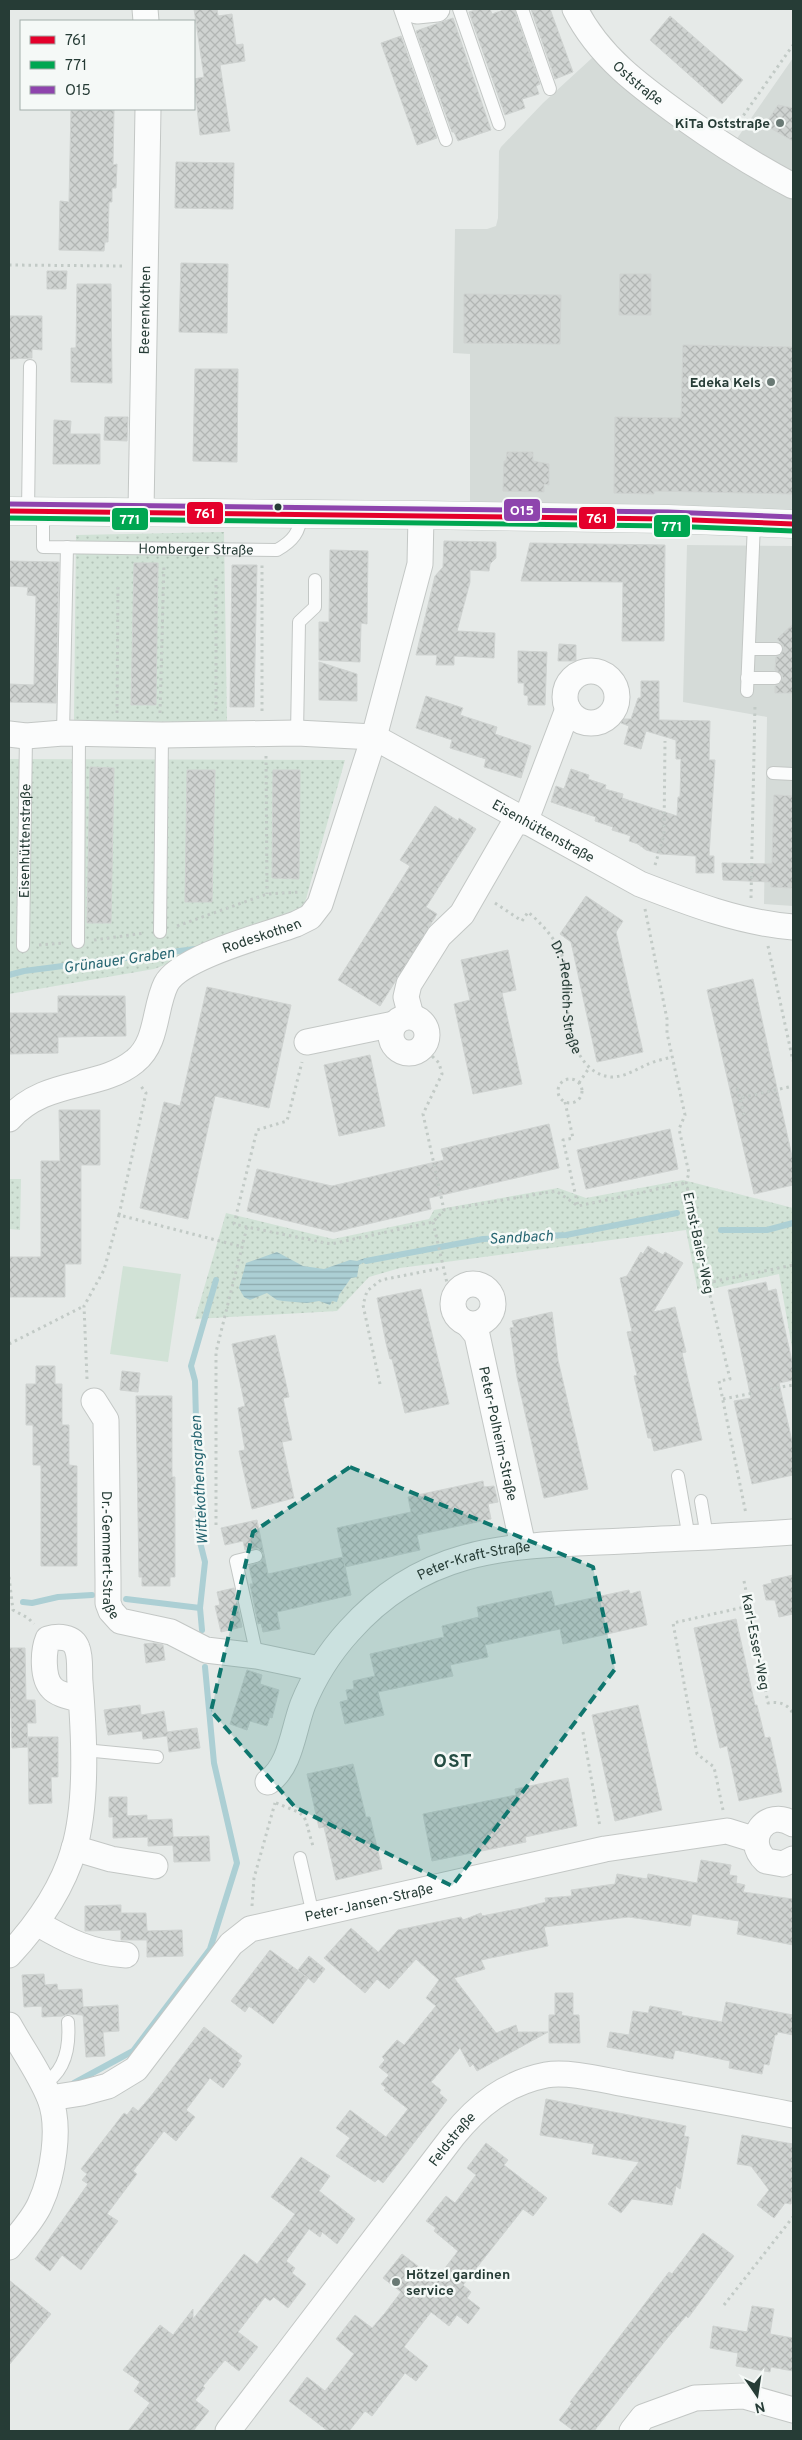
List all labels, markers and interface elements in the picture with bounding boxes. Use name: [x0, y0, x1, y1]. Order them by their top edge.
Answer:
legend: [20, 20, 195, 110]
text: 761: [65, 32, 87, 51]
text: 771: [65, 57, 87, 76]
street label: Oststraße: [608, 58, 666, 110]
text: O15: [65, 82, 91, 101]
place label: KiTa Oststraße: [675, 116, 770, 133]
marker: KiTa Oststraße: [774, 117, 786, 129]
street label: Beerenkothen: [137, 265, 155, 355]
place label: Edeka Kels: [690, 375, 761, 392]
marker: Edeka Kels: [765, 376, 777, 388]
line badge: O15: [503, 498, 541, 522]
line badge: 761: [186, 501, 224, 525]
unlabelled marker: [273, 502, 283, 512]
text: O15: [510, 503, 534, 520]
text: 761: [194, 506, 216, 523]
line badge: 761: [578, 506, 616, 530]
line badge: 771: [111, 507, 149, 531]
text: 761: [586, 511, 608, 528]
text: 771: [120, 512, 140, 529]
line badge: 771: [653, 514, 691, 538]
text: 771: [662, 519, 682, 536]
street label: Homberger Straße: [138, 541, 254, 560]
street label: Eisenhüttenstraße: [17, 784, 35, 898]
street label: Eisenhüttenstraße: [488, 797, 597, 867]
street label: Rodeskothen: [220, 916, 305, 958]
street label: Dr.-Redlich-Straße: [546, 938, 585, 1058]
water label: Grünauer Graben: [62, 944, 176, 979]
street label: Ernst-Baier-Weg: [678, 1191, 717, 1296]
water label: Sandbach: [489, 1227, 554, 1250]
street label: Peter-Polheim-Straße: [474, 1365, 520, 1503]
water label: Wittekothensgraben: [188, 1415, 213, 1545]
street label: Dr.-Gemmert-Straße: [97, 1491, 122, 1624]
street label: Peter-Kraft-Straße: [415, 1539, 531, 1585]
street label: Karl-Esser-Weg: [737, 1593, 772, 1692]
district label: OST: [433, 1750, 473, 1774]
street label: Peter-Jansen-Straße: [303, 1881, 435, 1926]
street label: Feldstraße: [426, 2109, 480, 2170]
place label: Hötzel gardinen service: [406, 2267, 510, 2300]
marker: Hötzel gardinen service: [390, 2276, 402, 2288]
north arrow: [732, 2370, 782, 2420]
text: N: [753, 2397, 766, 2416]

